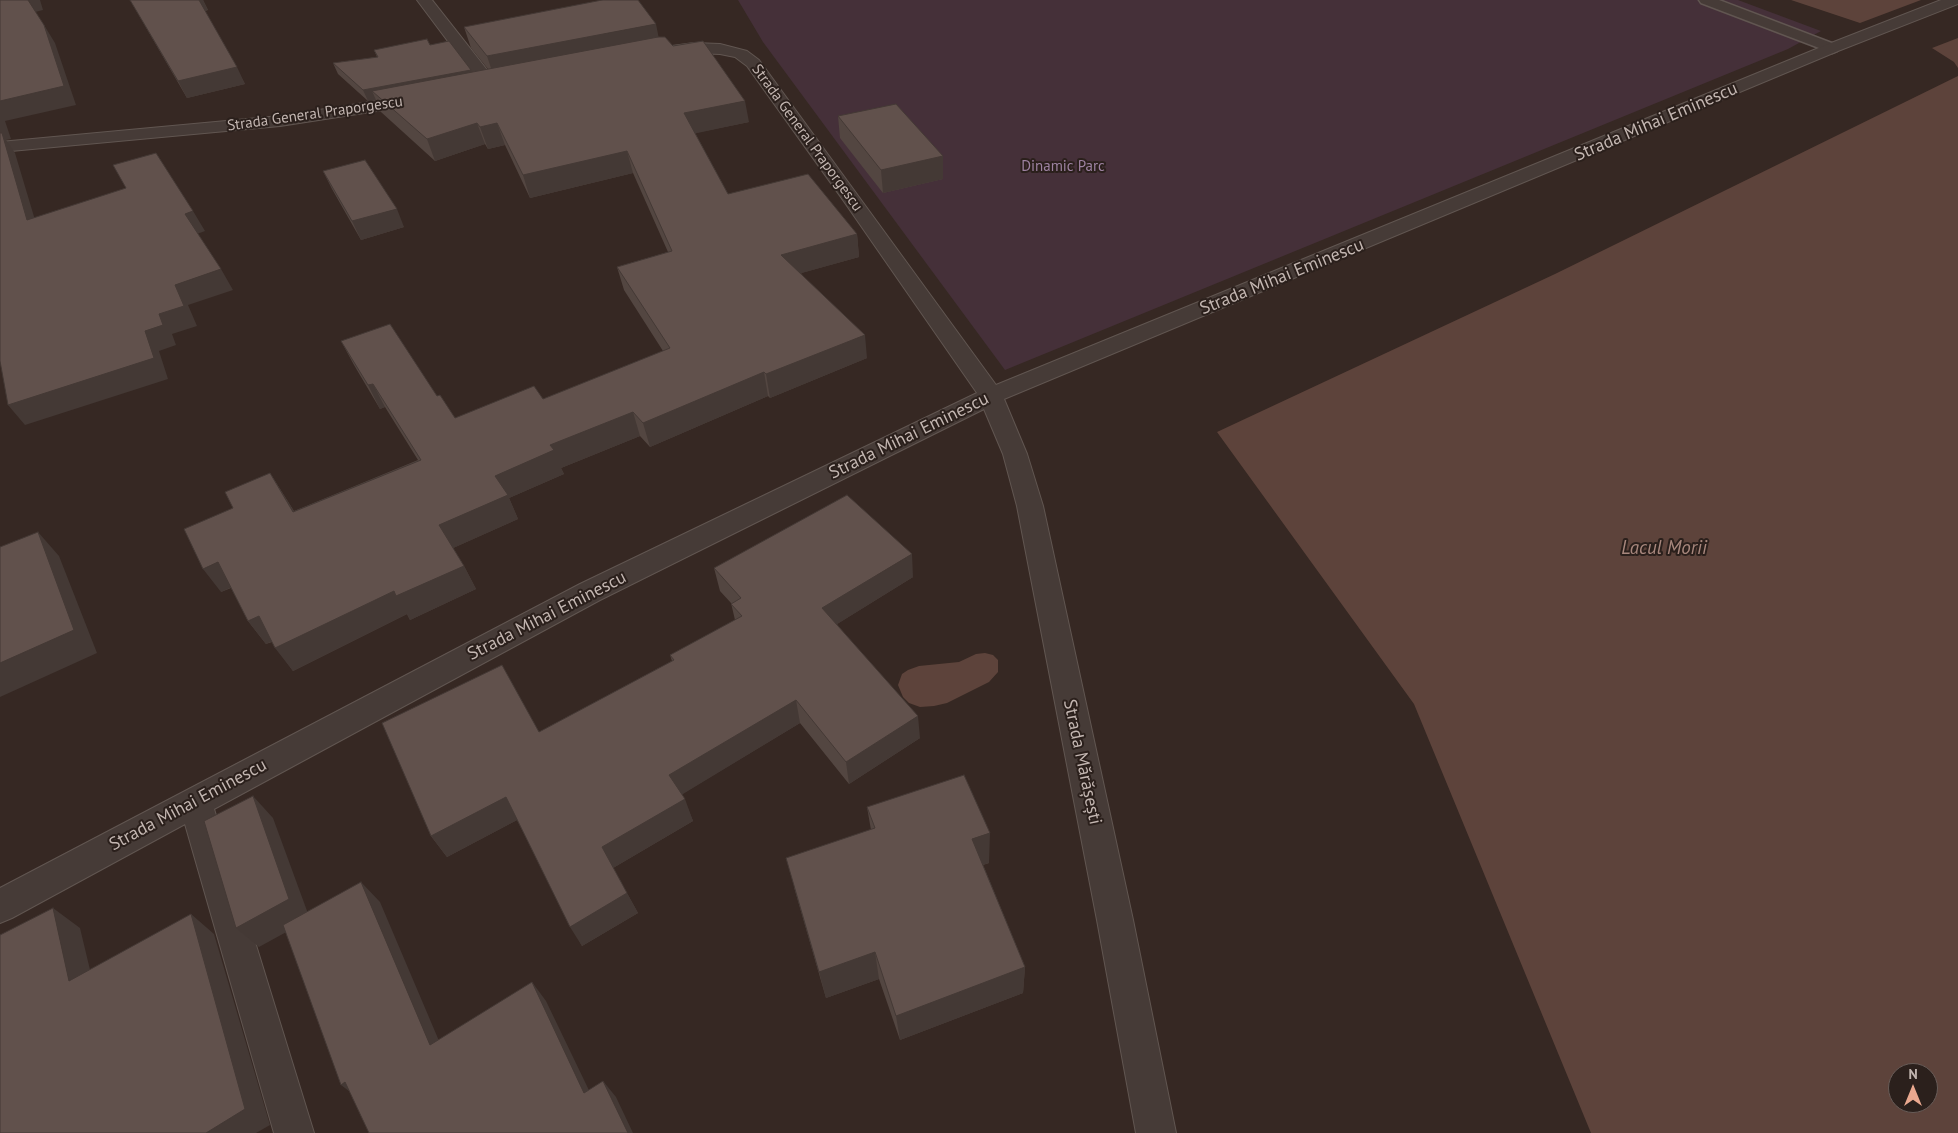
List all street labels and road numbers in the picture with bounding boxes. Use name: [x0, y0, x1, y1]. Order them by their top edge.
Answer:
street label: Strada General Praporgescu: [748, 61, 866, 215]
street label: Strada Mihai Eminescu: [1571, 78, 1741, 166]
street label: Strada General Praporgescu: [226, 93, 404, 135]
street label: Strada Mihai Eminescu: [1197, 234, 1367, 320]
street label: Strada Mihai Eminescu: [826, 388, 992, 484]
street label: Strada Mihai Eminescu: [464, 567, 630, 665]
street label: Strada Mărășești: [1058, 697, 1106, 827]
street label: Strada Mihai Eminescu: [106, 754, 270, 856]

